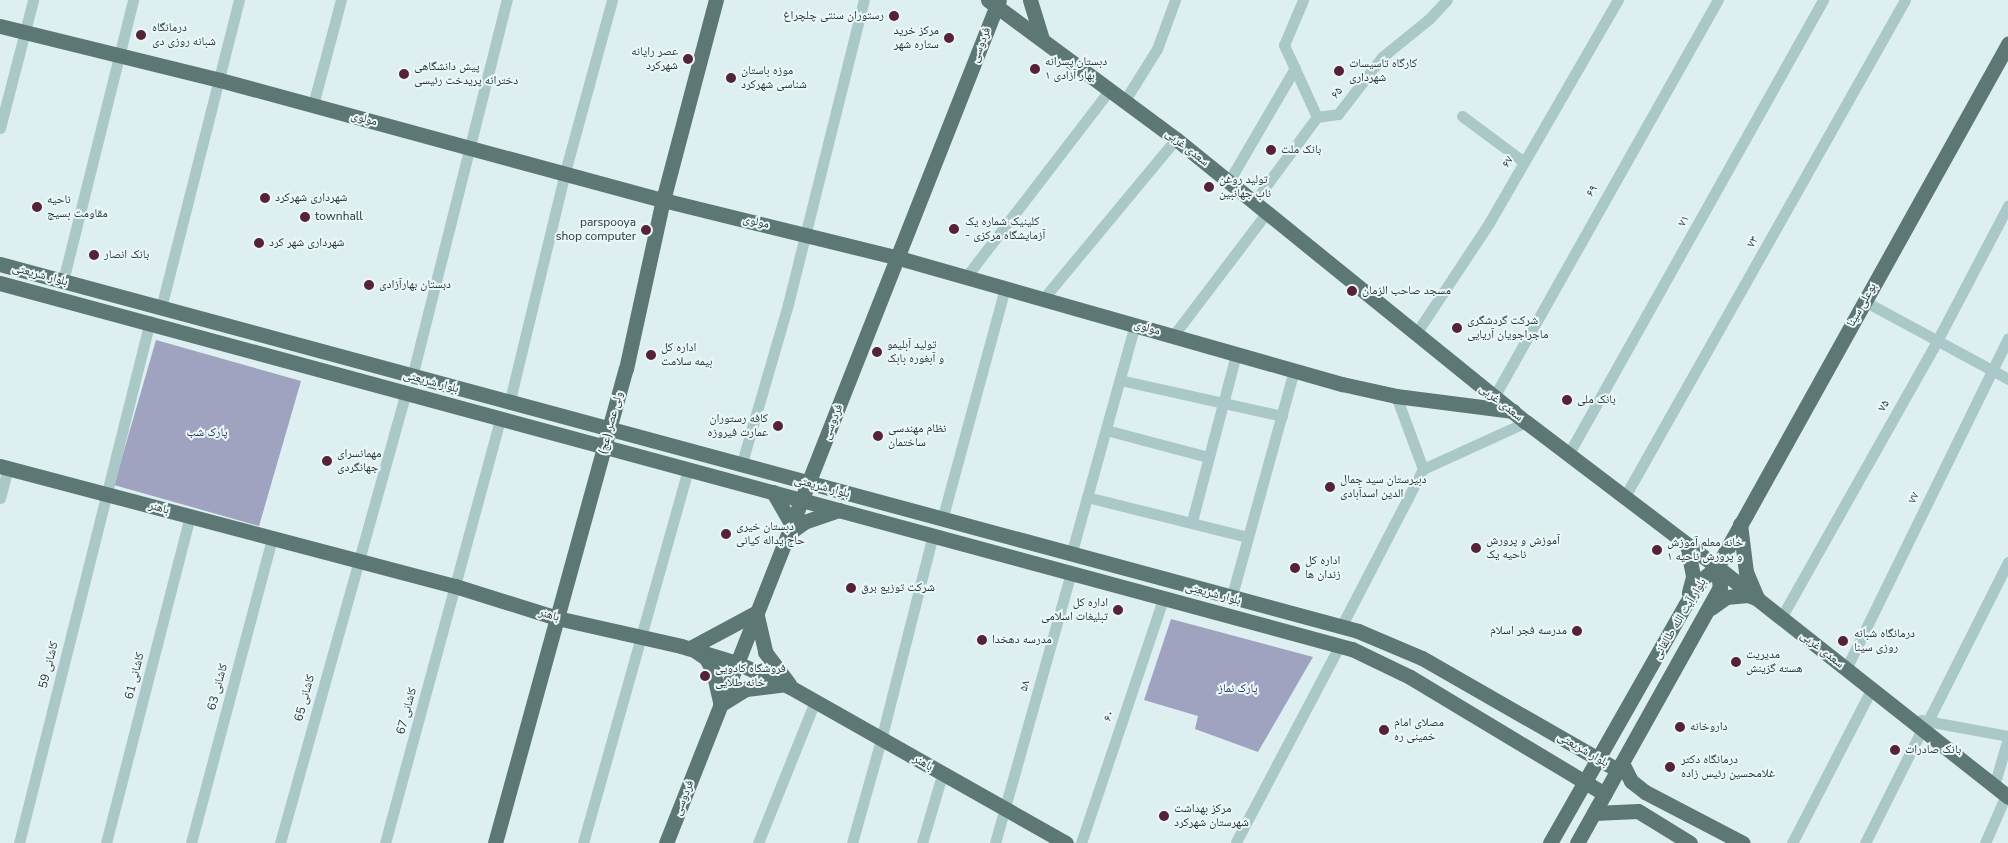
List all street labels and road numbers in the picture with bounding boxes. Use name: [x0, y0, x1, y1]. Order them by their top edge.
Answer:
street label: فردوسی: [968, 25, 994, 65]
street label: ۶۵: [1328, 84, 1346, 102]
street label: مولوی: [349, 109, 379, 129]
street label: سعدی غربی: [1162, 126, 1212, 170]
street label: ۶۷: [1499, 154, 1517, 170]
street label: ۶۹: [1583, 183, 1601, 199]
street label: مولوی: [741, 212, 771, 232]
street label: ۷۱: [1675, 213, 1693, 229]
street label: ۷۳: [1744, 234, 1762, 250]
street label: بلوار شریعتی: [11, 261, 69, 289]
street label: بوعلی سینا: [1844, 281, 1880, 329]
street label: مولوی: [1132, 317, 1162, 339]
street label: بلوار شریعتی: [402, 368, 460, 396]
street label: سعدی غربی: [1476, 381, 1526, 425]
street label: ولی عصر (عج): [596, 390, 626, 456]
street label: ۷۵: [1875, 398, 1893, 414]
street label: فردوسی: [819, 402, 847, 442]
street label: بلوار شریعتی: [793, 473, 851, 501]
street label: ۷۷: [1905, 490, 1923, 506]
street label: باهنر: [147, 498, 171, 518]
street label: بلوار آیت الله طالقانی: [1650, 576, 1710, 662]
street label: بلوار شریعتی: [1184, 580, 1242, 608]
street label: باهنر: [537, 605, 561, 625]
street label: سعدی غربی: [1797, 628, 1847, 672]
street label: کاشانی 59: [36, 640, 62, 690]
street label: کاشانی 61: [122, 651, 148, 701]
street label: کاشانی 63: [205, 662, 231, 712]
street label: کاشانی 65: [292, 673, 318, 723]
street label: ۵۸: [1017, 679, 1033, 693]
street label: کاشانی 67: [394, 686, 420, 736]
street label: ۶۰: [1100, 709, 1118, 723]
street label: بلوار شریعتی: [1555, 730, 1611, 770]
street label: باهنر: [910, 752, 936, 774]
street label: فردوسی: [670, 778, 698, 818]

